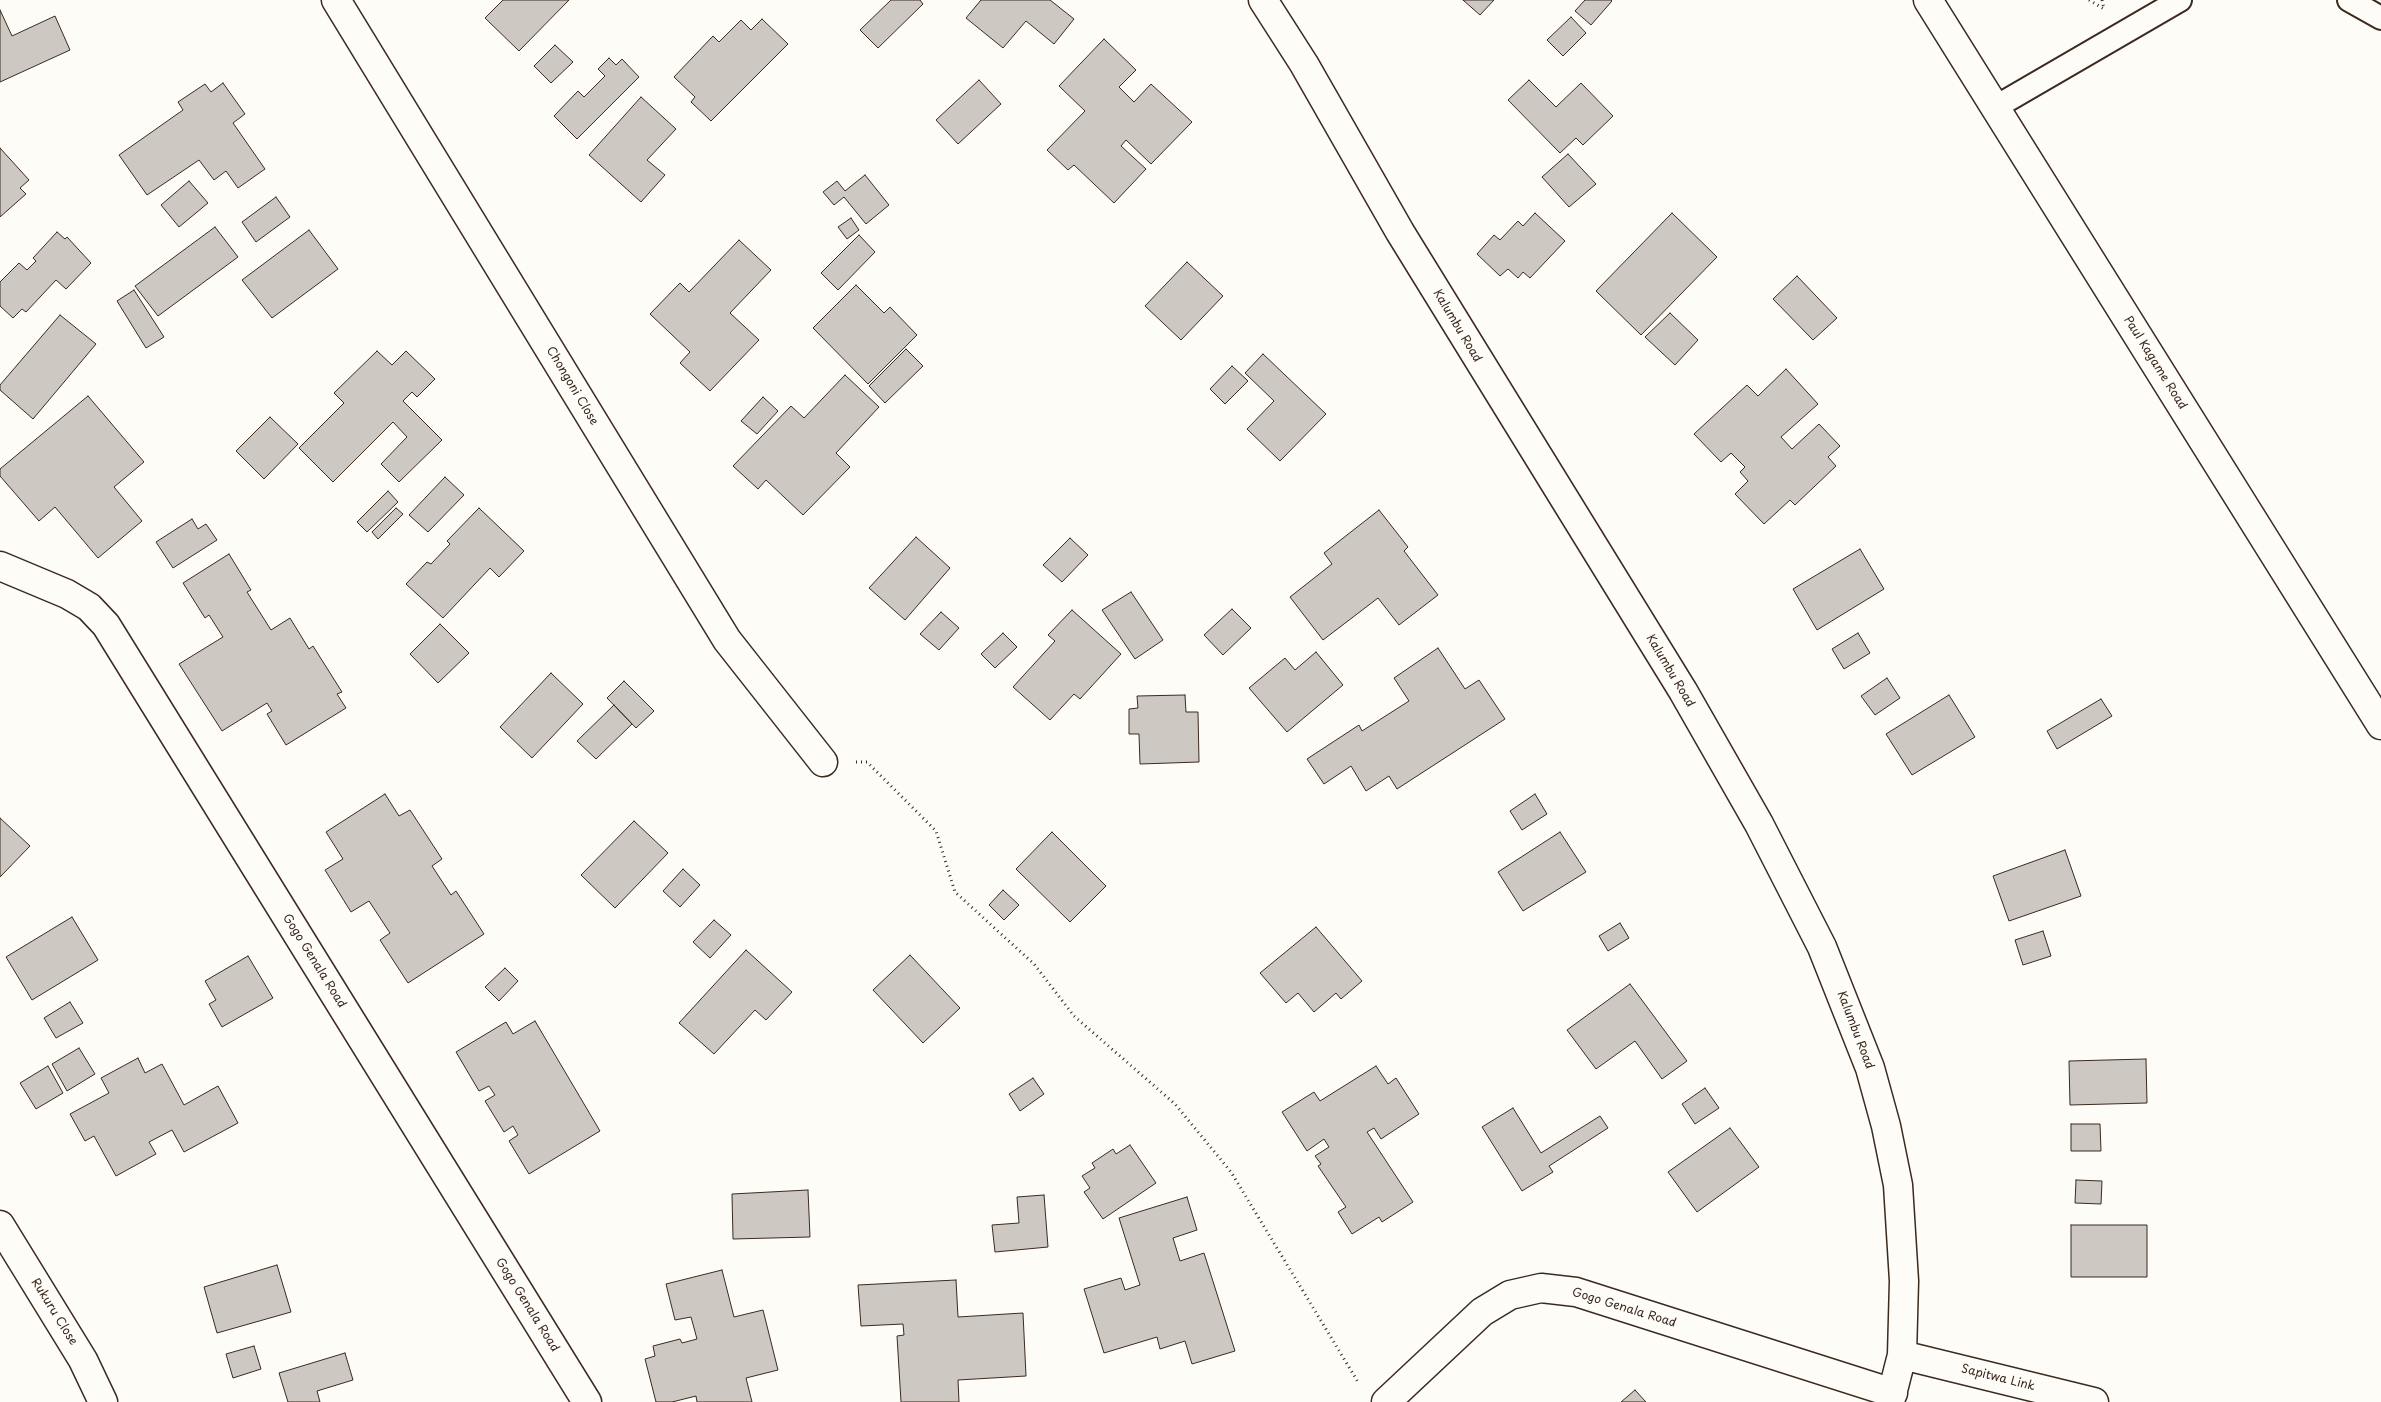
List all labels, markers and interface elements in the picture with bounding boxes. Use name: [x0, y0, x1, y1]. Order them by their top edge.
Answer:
street label: Kalumbu Road: [1430, 287, 1484, 365]
street label: Paul Kagame Road: [2120, 314, 2190, 412]
street label: Chongoni Close: [543, 344, 601, 428]
street label: Kalumbu Road: [1643, 632, 1697, 710]
street label: Gogo Genala Road: [279, 911, 349, 1011]
street label: Kalumbu Road: [1833, 989, 1877, 1071]
street label: Gogo Genala Road: [492, 1255, 562, 1355]
street label: Rukuru Close: [28, 1276, 80, 1348]
street label: Gogo Genala Road: [1570, 1285, 1678, 1331]
street label: Sapitwa Link: [1960, 1362, 2036, 1394]

